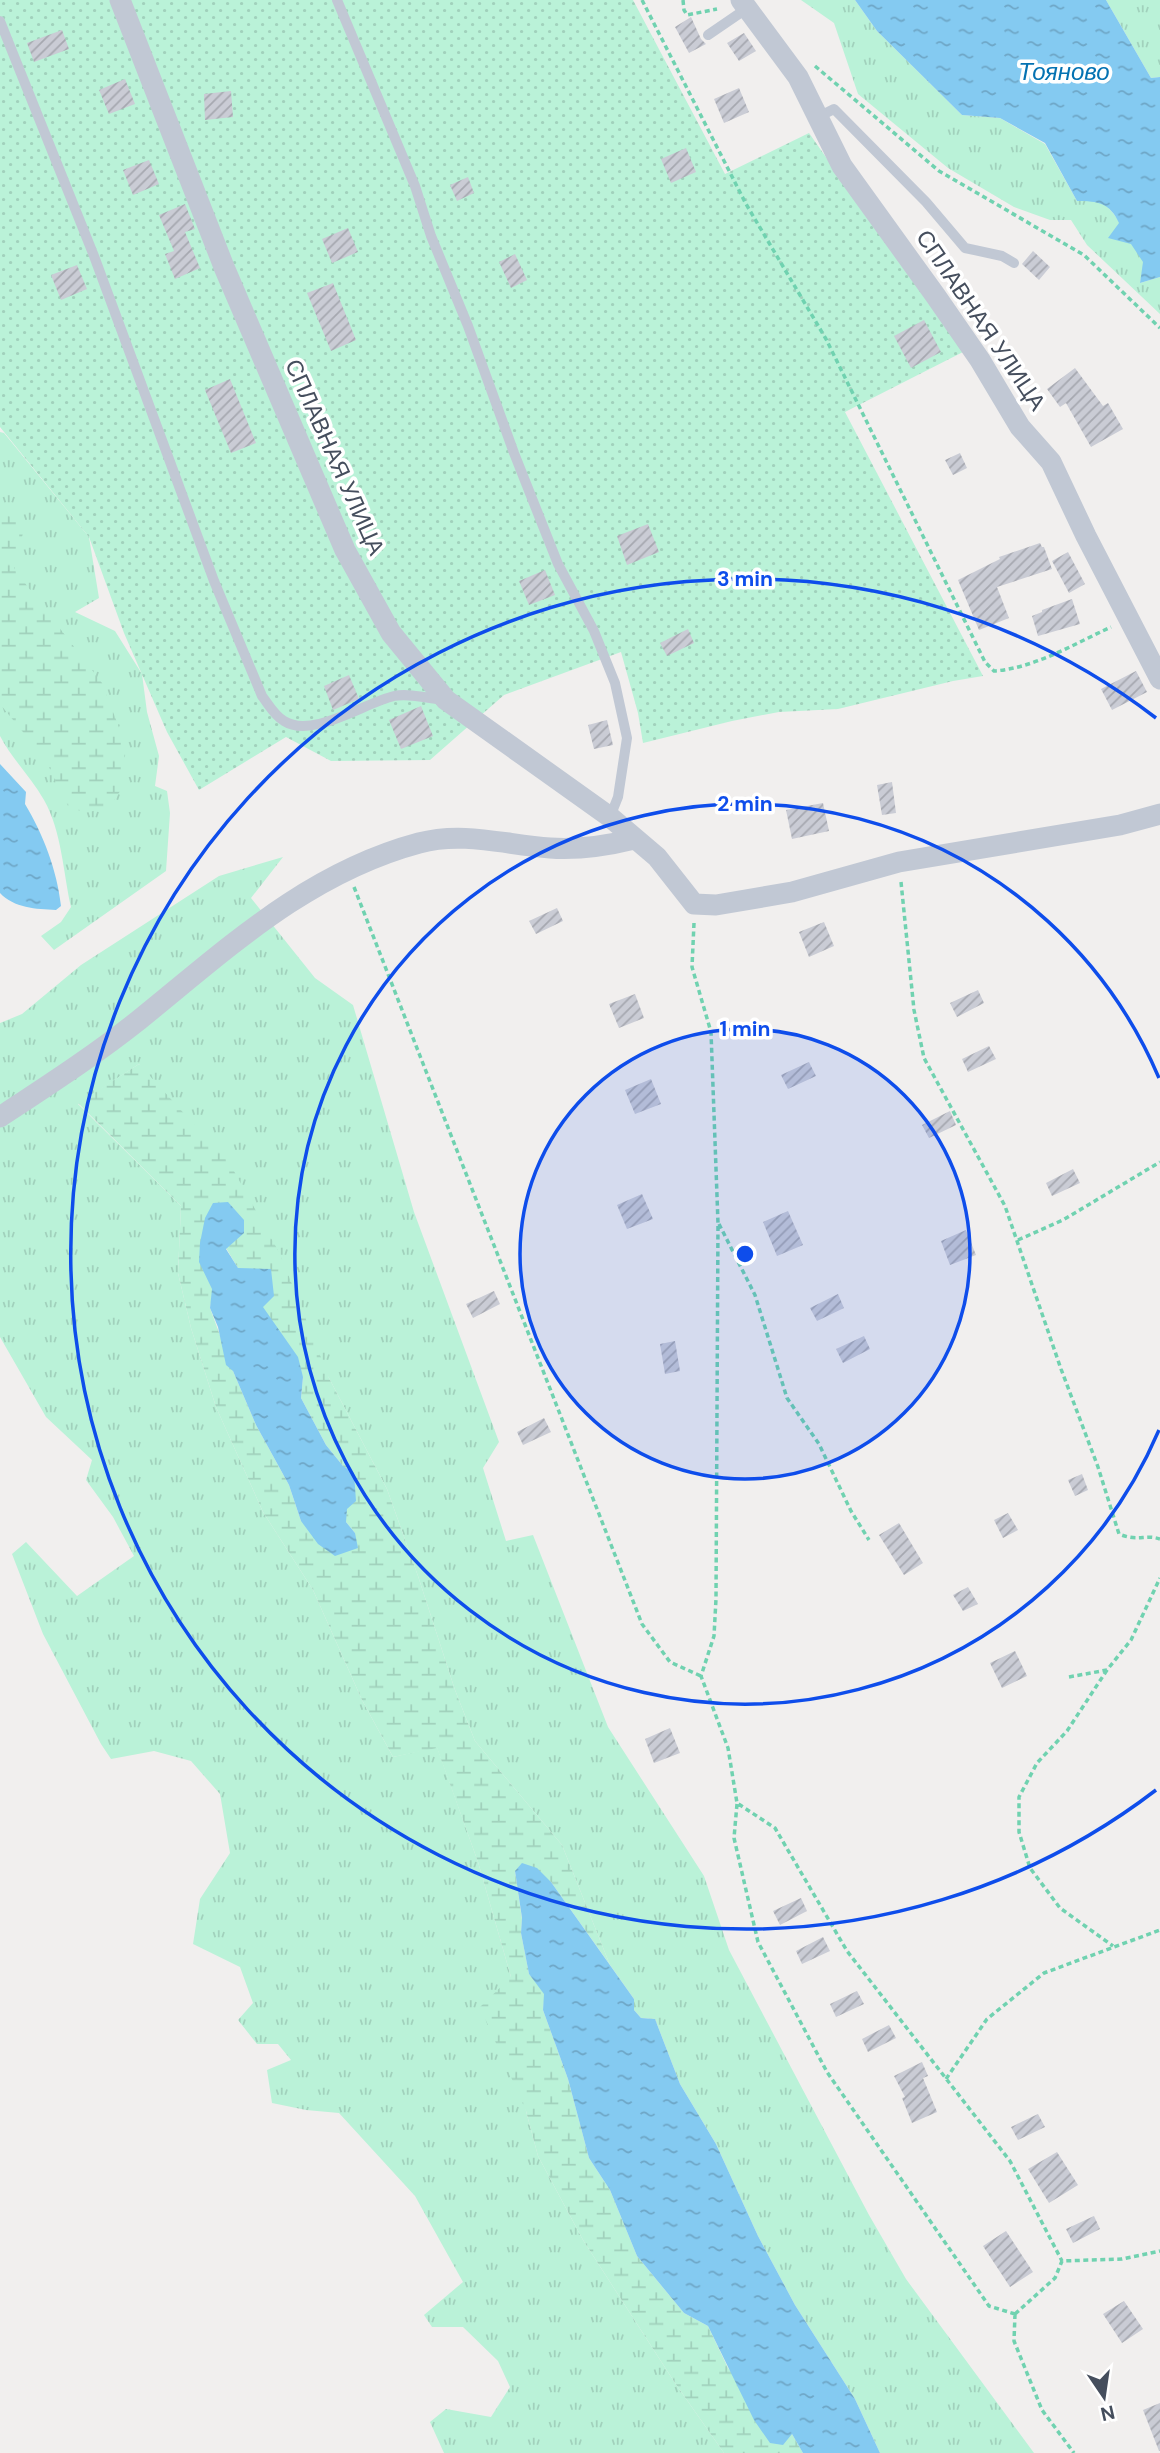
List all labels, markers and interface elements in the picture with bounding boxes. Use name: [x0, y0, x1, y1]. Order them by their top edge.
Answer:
water label: Тояново: [1018, 56, 1110, 87]
street label: СПЛАВНАЯ УЛИЦА: [909, 224, 1053, 417]
street label: СПЛАВНАЯ УЛИЦА: [278, 354, 392, 560]
text: 3 min: [717, 565, 773, 593]
text: 2 min: [717, 790, 773, 818]
text: 1 min: [719, 1015, 771, 1043]
centre of rings: [733, 1242, 757, 1266]
north arrow: [1069, 2362, 1139, 2432]
text: N: [1098, 2399, 1117, 2427]

